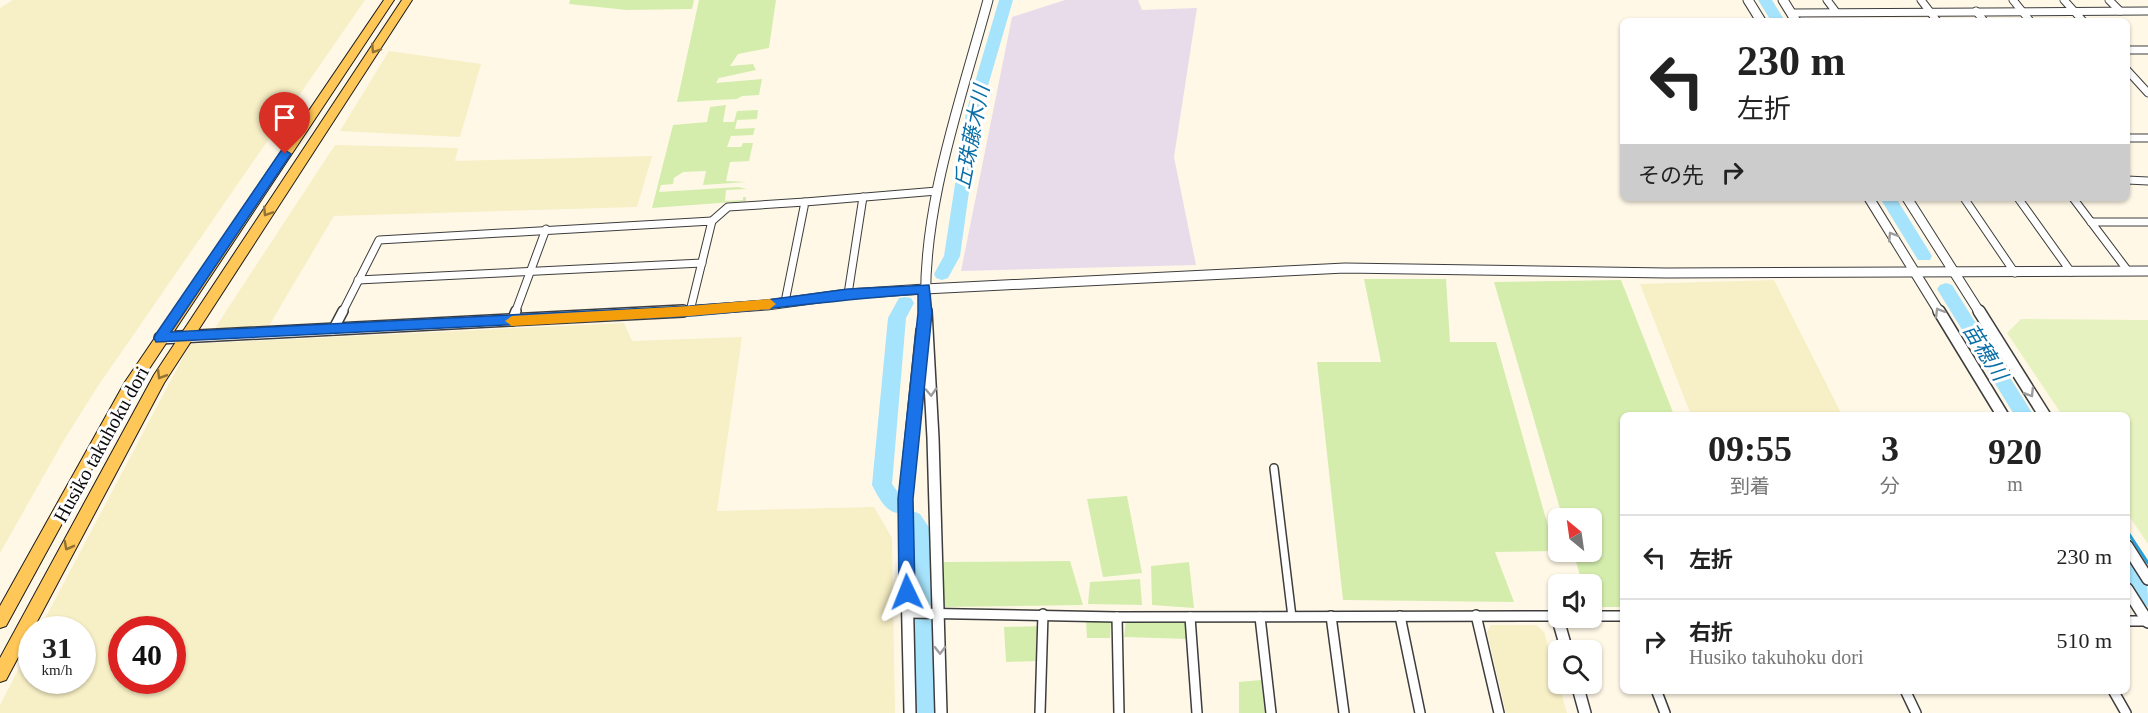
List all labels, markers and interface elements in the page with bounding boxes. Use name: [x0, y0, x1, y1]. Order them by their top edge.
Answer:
text: 230 m: [1737, 38, 1846, 84]
icon: left: [1638, 42, 1716, 120]
one-way arrow: [370, 43, 382, 53]
water label: 丘珠藤木川: [950, 81, 994, 191]
pin: [259, 92, 310, 154]
text: 左折: [1737, 94, 1791, 124]
icon: arrive: [268, 101, 301, 134]
icon: right: [1716, 156, 1749, 189]
text: その先: [1638, 163, 1704, 188]
one-way arrow: [264, 205, 275, 216]
one-way arrow: [1888, 232, 1900, 242]
one-way arrow: [1935, 308, 1947, 318]
water label: 苗穂川: [1958, 319, 2013, 387]
street label: Husiko takuhoku dori: [49, 362, 153, 526]
one-way arrow: [157, 369, 168, 379]
one-way arrow: [2023, 387, 2035, 397]
one-way arrow: [924, 388, 937, 397]
text: 09:55: [1708, 429, 1792, 469]
text: 3: [1881, 429, 1899, 469]
text: 920: [1988, 432, 2042, 472]
text: m: [2007, 473, 2023, 495]
text: 到着: [1730, 475, 1770, 497]
text: 分: [1880, 475, 1900, 497]
north arrow: [1548, 508, 1602, 562]
map controls: [1548, 508, 1602, 694]
one-way arrow: [64, 540, 75, 551]
icon: left: [1638, 541, 1671, 574]
text: 230 m: [2056, 544, 2112, 569]
text: 左折: [1689, 547, 1733, 572]
position arrow: [875, 560, 939, 624]
button: sound: [1548, 574, 1602, 628]
speed limit sign: 40: [108, 616, 186, 694]
text: 右折: [1689, 620, 1733, 645]
icon: right: [1638, 625, 1671, 658]
text: 510 m: [2056, 628, 2112, 653]
text: 31: [42, 631, 72, 664]
button: search: [1548, 640, 1602, 694]
one-way arrow: [933, 646, 946, 655]
text: Husiko takuhoku dori: [1689, 646, 1863, 668]
text: km/h: [42, 662, 72, 678]

